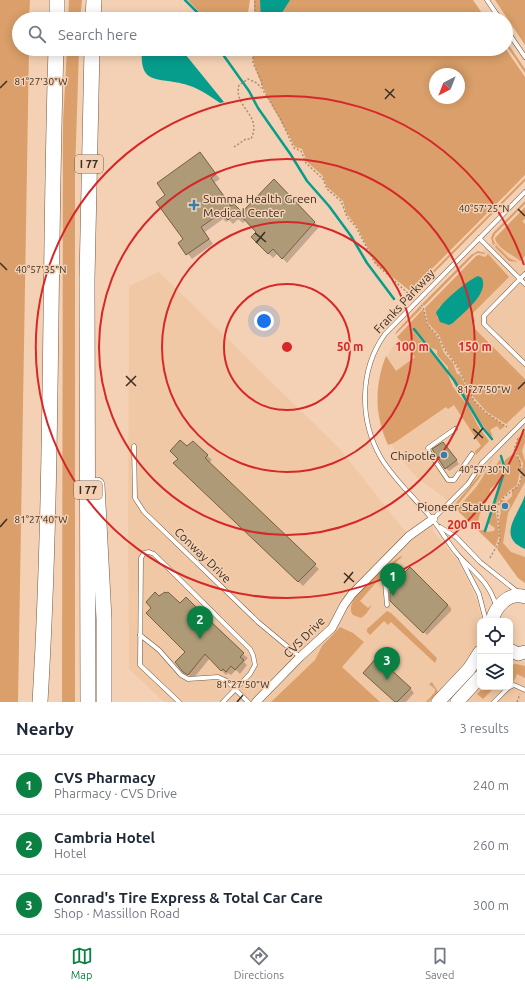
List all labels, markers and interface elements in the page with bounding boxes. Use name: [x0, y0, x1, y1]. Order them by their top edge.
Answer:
search box: [12, 12, 513, 56]
icon: search: [26, 23, 48, 45]
text: Search here: [58, 26, 137, 43]
north arrow: [429, 68, 465, 104]
text: 81°27'30"W: [15, 76, 67, 87]
road number: I 77: [75, 155, 103, 173]
place label: Summa Health Green Medical Center: [203, 192, 317, 219]
marker: Summa Health Green Medical Center: [188, 199, 200, 211]
text: 40°57'25"N: [459, 203, 509, 214]
text: 40°57'35"N: [16, 264, 66, 275]
street label: Franks Parkway: [371, 266, 437, 336]
your location: [254, 311, 274, 331]
centre of rings: [280, 340, 294, 354]
text: 50 m: [337, 340, 363, 353]
text: 100 m: [395, 340, 429, 353]
text: 150 m: [458, 340, 492, 353]
text: 81°27'50"W: [458, 384, 510, 395]
place label: Chipotle: [390, 449, 436, 462]
marker: Chipotle: [439, 450, 449, 460]
text: 40°57'30"N: [459, 464, 509, 475]
road number: I 77: [74, 481, 102, 499]
place label: Pioneer Statue: [417, 500, 497, 513]
marker: Pioneer Statue: [500, 501, 510, 511]
text: 81°27'40"W: [15, 514, 67, 525]
text: 200 m: [447, 518, 481, 531]
street label: Conway Drive: [172, 525, 234, 585]
pin: 1: [380, 563, 406, 596]
pin: 2: [187, 606, 213, 639]
street label: CVS Drive: [281, 614, 327, 660]
map controls: [477, 618, 513, 690]
button: locate: [477, 618, 513, 654]
pin: 3: [374, 647, 400, 680]
button: layers: [477, 654, 513, 690]
text: 81°27'50"W: [217, 679, 269, 690]
text: Nearby: [16, 719, 74, 738]
text: 3 results: [459, 721, 509, 735]
text: CVS Pharmacy: [54, 769, 156, 786]
text: 1: [25, 778, 33, 792]
text: 240 m: [473, 778, 509, 792]
text: Pharmacy · CVS Drive: [54, 786, 177, 800]
text: Cambria Hotel: [54, 829, 155, 846]
text: 2: [25, 838, 33, 852]
text: 260 m: [473, 838, 509, 852]
text: Hotel: [54, 846, 86, 860]
text: Conrad's Tire Express & Total Car Care: [54, 889, 323, 906]
text: 3: [25, 898, 33, 912]
text: 300 m: [473, 898, 509, 912]
text: Shop · Massillon Road: [54, 906, 180, 920]
tab: Map: [71, 945, 93, 981]
tab: Directions: [234, 945, 284, 981]
tab: Saved: [425, 945, 454, 981]

